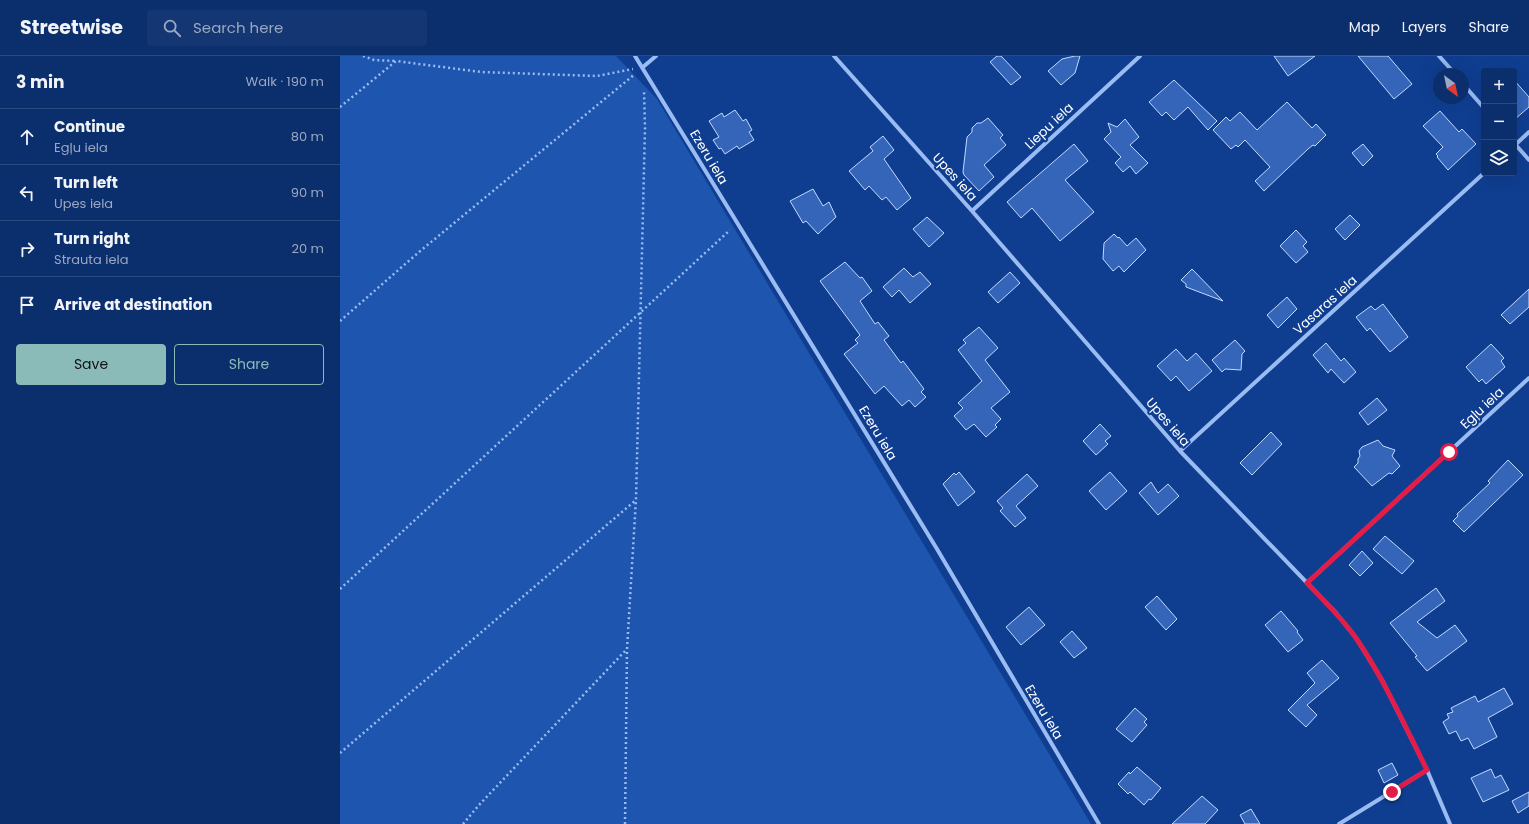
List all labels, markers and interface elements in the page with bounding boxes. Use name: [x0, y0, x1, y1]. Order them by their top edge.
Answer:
search box: [147, 10, 427, 46]
text: Streetwise: [20, 14, 123, 41]
icon: search: [161, 17, 183, 39]
text: Search here: [193, 17, 283, 38]
text: Map: [1349, 17, 1380, 37]
text: Layers: [1402, 17, 1446, 37]
text: Share: [1468, 17, 1509, 37]
north arrow: [1433, 68, 1469, 104]
map controls: [1481, 68, 1517, 176]
button: +: [1481, 68, 1517, 104]
text: 3 min: [16, 70, 64, 94]
text: Walk · 190 m: [246, 72, 324, 91]
street label: Liepu iela: [1020, 98, 1078, 154]
button: −: [1481, 104, 1517, 140]
text: Continue: [54, 116, 125, 137]
icon: ahead: [16, 126, 38, 148]
street label: Ezeru iela: [685, 126, 733, 188]
text: 80 m: [291, 127, 324, 146]
text: Egļu iela: [54, 138, 108, 157]
button: layers: [1481, 140, 1517, 176]
street label: Upes iela: [928, 149, 982, 205]
text: Turn left: [54, 172, 118, 193]
icon: left: [16, 182, 38, 204]
text: 90 m: [291, 183, 324, 202]
text: Upes iela: [54, 194, 113, 213]
text: Turn right: [54, 228, 130, 249]
icon: right: [16, 238, 38, 260]
text: 20 m: [291, 239, 324, 258]
text: Strauta iela: [54, 250, 129, 269]
street label: Vasaras iela: [1289, 271, 1361, 339]
icon: arrive: [16, 294, 38, 316]
text: Arrive at destination: [54, 294, 212, 315]
button: Save: [16, 344, 166, 385]
button: Share: [174, 344, 324, 385]
street label: Egļu iela: [1456, 383, 1508, 433]
street label: Upes iela: [1141, 393, 1195, 451]
street label: Ezeru iela: [854, 402, 902, 464]
route start: [1440, 443, 1458, 461]
street label: Ezeru iela: [1020, 681, 1068, 743]
route end: [1383, 783, 1401, 801]

